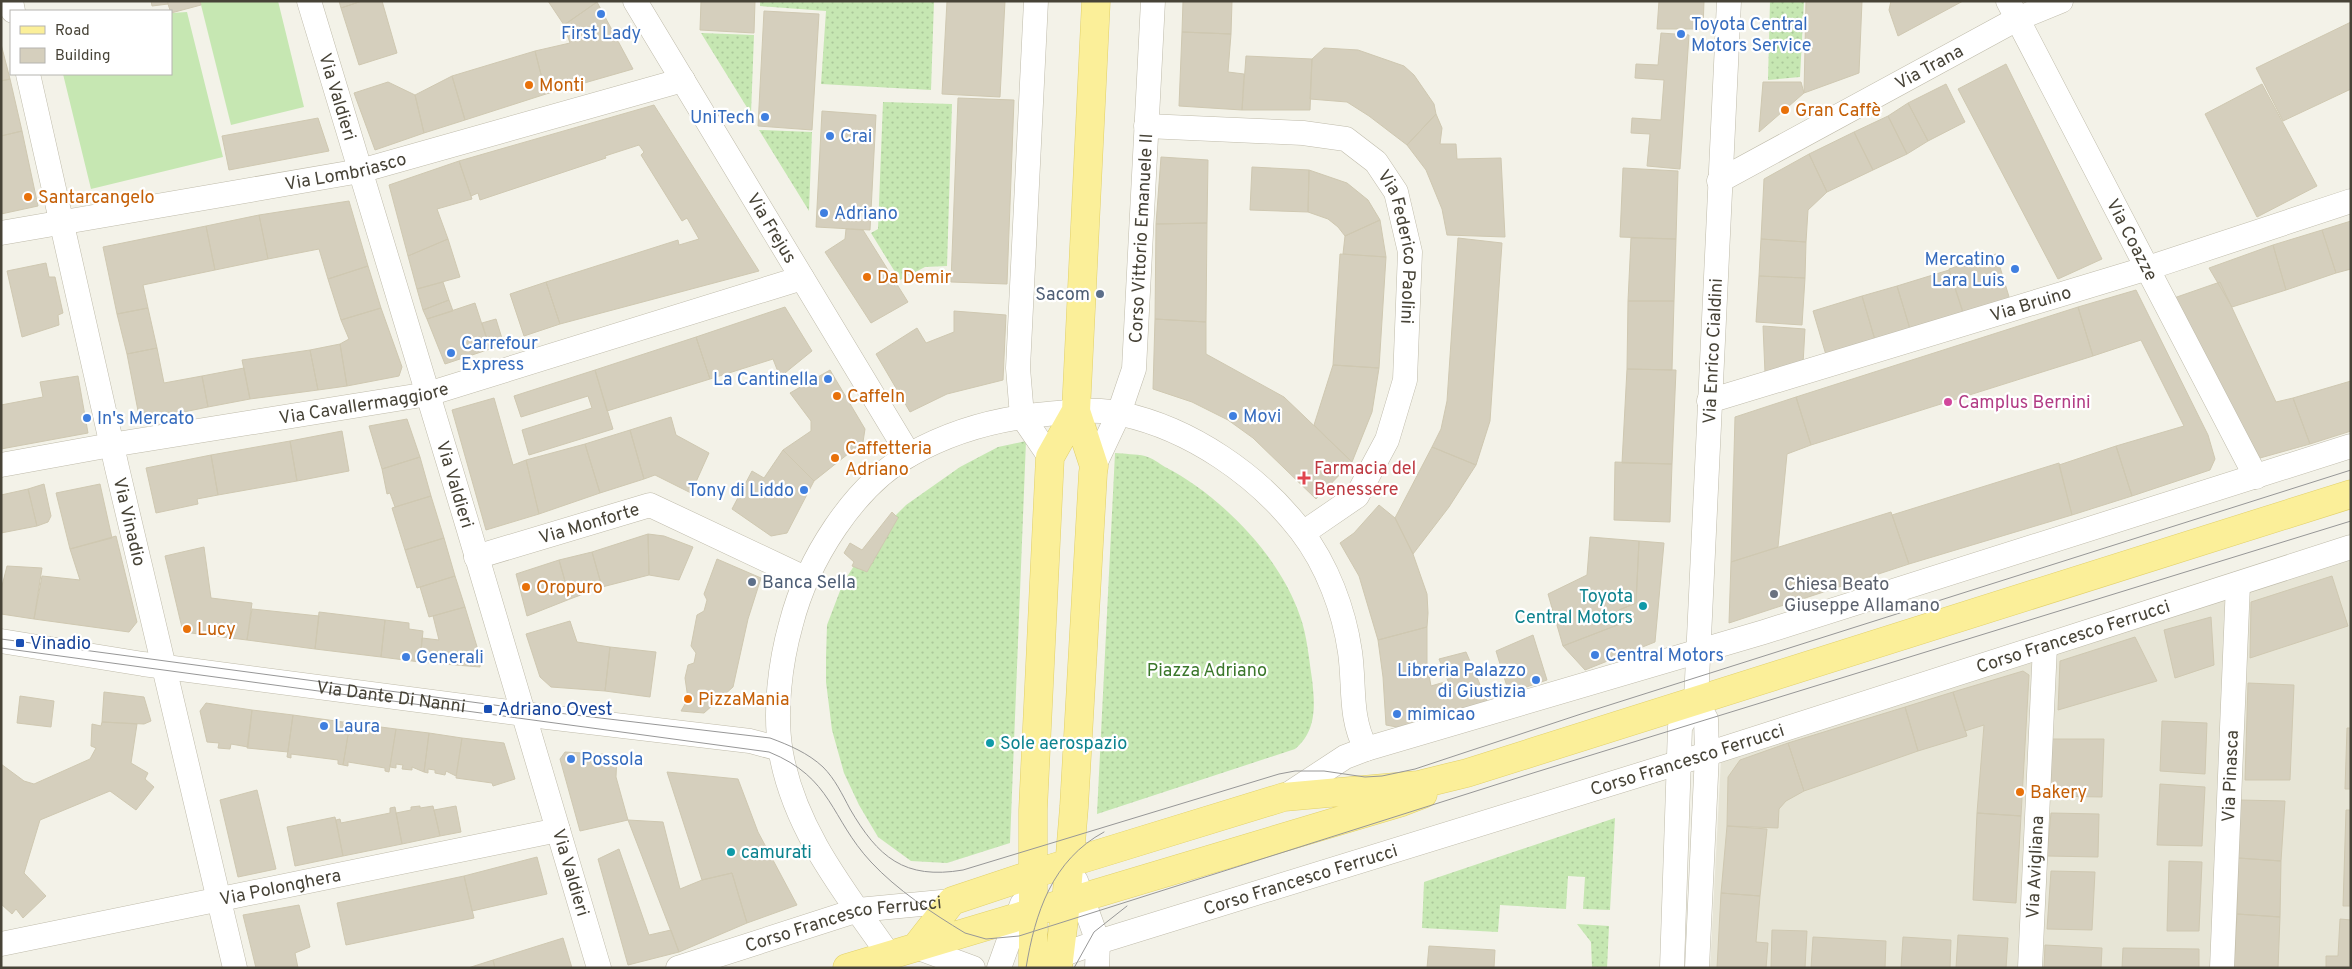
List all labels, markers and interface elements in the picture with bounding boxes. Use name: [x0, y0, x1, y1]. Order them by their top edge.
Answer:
marker: First Lady: [595, 8, 607, 20]
legend: [10, 10, 172, 75]
place label: Toyota Central Motors Service: [1691, 14, 1812, 58]
text: Road: [55, 22, 90, 41]
place label: First Lady: [561, 23, 641, 46]
marker: Toyota Central Motors Service: [1675, 28, 1687, 40]
street label: Via Trana: [1892, 40, 1968, 96]
text: Building: [55, 47, 110, 66]
street label: Via Valdieri: [312, 51, 360, 144]
place label: Monti: [539, 75, 584, 98]
marker: Monti: [523, 79, 535, 91]
place label: Gran Caffè: [1795, 100, 1881, 123]
marker: Gran Caffè: [1779, 104, 1791, 116]
place label: UniTech: [690, 107, 755, 130]
marker: UniTech: [759, 111, 771, 123]
place label: Crai: [840, 126, 872, 149]
marker: Crai: [824, 130, 836, 142]
street label: Corso Vittorio Emanuele II: [1125, 133, 1159, 344]
street label: Via Lombriasco: [283, 148, 409, 197]
street label: Via Federico Paolini: [1372, 166, 1420, 325]
place label: Santarcangelo: [38, 187, 155, 210]
street label: Via Frejus: [741, 189, 801, 268]
marker: Santarcangelo: [22, 191, 34, 203]
street label: Via Coazze: [2100, 195, 2162, 285]
place label: Adriano: [834, 203, 898, 226]
marker: Adriano: [818, 207, 830, 219]
place label: Mercatino Lara Luis: [1925, 249, 2005, 293]
marker: Mercatino Lara Luis: [2009, 263, 2021, 275]
place label: Da Demir: [877, 267, 951, 290]
marker: Da Demir: [861, 271, 873, 283]
street label: Via Enrico Cialdini: [1699, 278, 1729, 425]
street label: Via Bruino: [1988, 282, 2074, 328]
place label: Sacom: [1035, 284, 1090, 307]
marker: Sacom: [1094, 288, 1106, 300]
place label: Carrefour Express: [461, 333, 538, 377]
marker: Carrefour Express: [445, 347, 457, 359]
place label: La Cantinella: [713, 369, 818, 392]
marker: La Cantinella: [822, 373, 834, 385]
street label: Via Cavallermaggiore: [278, 378, 452, 431]
place label: CaffeIn: [847, 386, 905, 409]
marker: CaffeIn: [831, 390, 843, 402]
place label: Camplus Bernini: [1958, 392, 2091, 415]
marker: Camplus Bernini: [1942, 396, 1954, 408]
place label: Movi: [1243, 406, 1281, 429]
place label: In's Mercato: [97, 408, 194, 431]
marker: Movi: [1227, 410, 1239, 422]
marker: In's Mercato: [81, 412, 93, 424]
street label: Via Valdieri: [430, 438, 478, 531]
place label: Caffetteria Adriano: [845, 438, 932, 482]
marker: Caffetteria Adriano: [829, 452, 841, 464]
place label: Farmacia del Benessere: [1314, 458, 1416, 502]
marker: Farmacia del Benessere: [1298, 472, 1310, 484]
street label: Via Vinadio: [107, 475, 150, 569]
place label: Tony di Liddo: [687, 480, 794, 503]
marker: Tony di Liddo: [798, 484, 810, 496]
street label: Via Monforte: [536, 499, 642, 551]
place label: Banca Sella: [762, 572, 856, 595]
place label: Chiesa Beato Giuseppe Allamano: [1784, 574, 1940, 618]
marker: Banca Sella: [746, 576, 758, 588]
place label: Oropuro: [536, 577, 603, 600]
marker: Oropuro: [520, 581, 532, 593]
place label: Toyota Central Motors: [1514, 586, 1633, 630]
marker: Chiesa Beato Giuseppe Allamano: [1768, 588, 1780, 600]
street label: Corso Francesco Ferrucci: [1974, 596, 2173, 680]
marker: Toyota Central Motors: [1637, 600, 1649, 612]
place label: Lucy: [197, 619, 236, 642]
marker: Lucy: [181, 623, 193, 635]
place label: Vinadio: [30, 633, 91, 656]
marker: Vinadio: [14, 637, 26, 649]
place label: Central Motors: [1605, 645, 1724, 668]
place label: Generali: [416, 647, 484, 670]
marker: Central Motors: [1589, 649, 1601, 661]
marker: Generali: [400, 651, 412, 663]
park label: Piazza Adriano: [1147, 660, 1267, 683]
place label: Libreria Palazzo di Giustizia: [1397, 660, 1526, 704]
marker: Libreria Palazzo di Giustizia: [1530, 674, 1542, 686]
street label: Via Dante Di Nanni: [315, 677, 467, 719]
place label: PizzaMania: [698, 689, 789, 712]
marker: PizzaMania: [682, 693, 694, 705]
place label: Adriano Ovest: [498, 699, 613, 722]
marker: Adriano Ovest: [482, 703, 494, 715]
place label: mimicao: [1407, 704, 1475, 727]
marker: mimicao: [1391, 708, 1403, 720]
place label: Laura: [334, 716, 380, 739]
marker: Laura: [318, 720, 330, 732]
street label: Corso Francesco Ferrucci: [1588, 720, 1788, 802]
street label: Via Pinasca: [2218, 730, 2245, 823]
place label: Sole aerospazio: [1000, 733, 1127, 756]
marker: Sole aerospazio: [984, 737, 996, 749]
place label: Possola: [581, 749, 643, 772]
marker: Possola: [565, 753, 577, 765]
place label: Bakery: [2030, 782, 2087, 805]
marker: Bakery: [2014, 786, 2026, 798]
street label: Via Avigliana: [2022, 815, 2050, 919]
street label: Via Valdieri: [546, 826, 593, 919]
street label: Corso Francesco Ferrucci: [1201, 840, 1401, 922]
place label: camurati: [741, 842, 812, 865]
marker: camurati: [725, 846, 737, 858]
street label: Via Polonghera: [218, 865, 343, 912]
street label: Corso Francesco Ferrucci: [742, 892, 943, 959]

